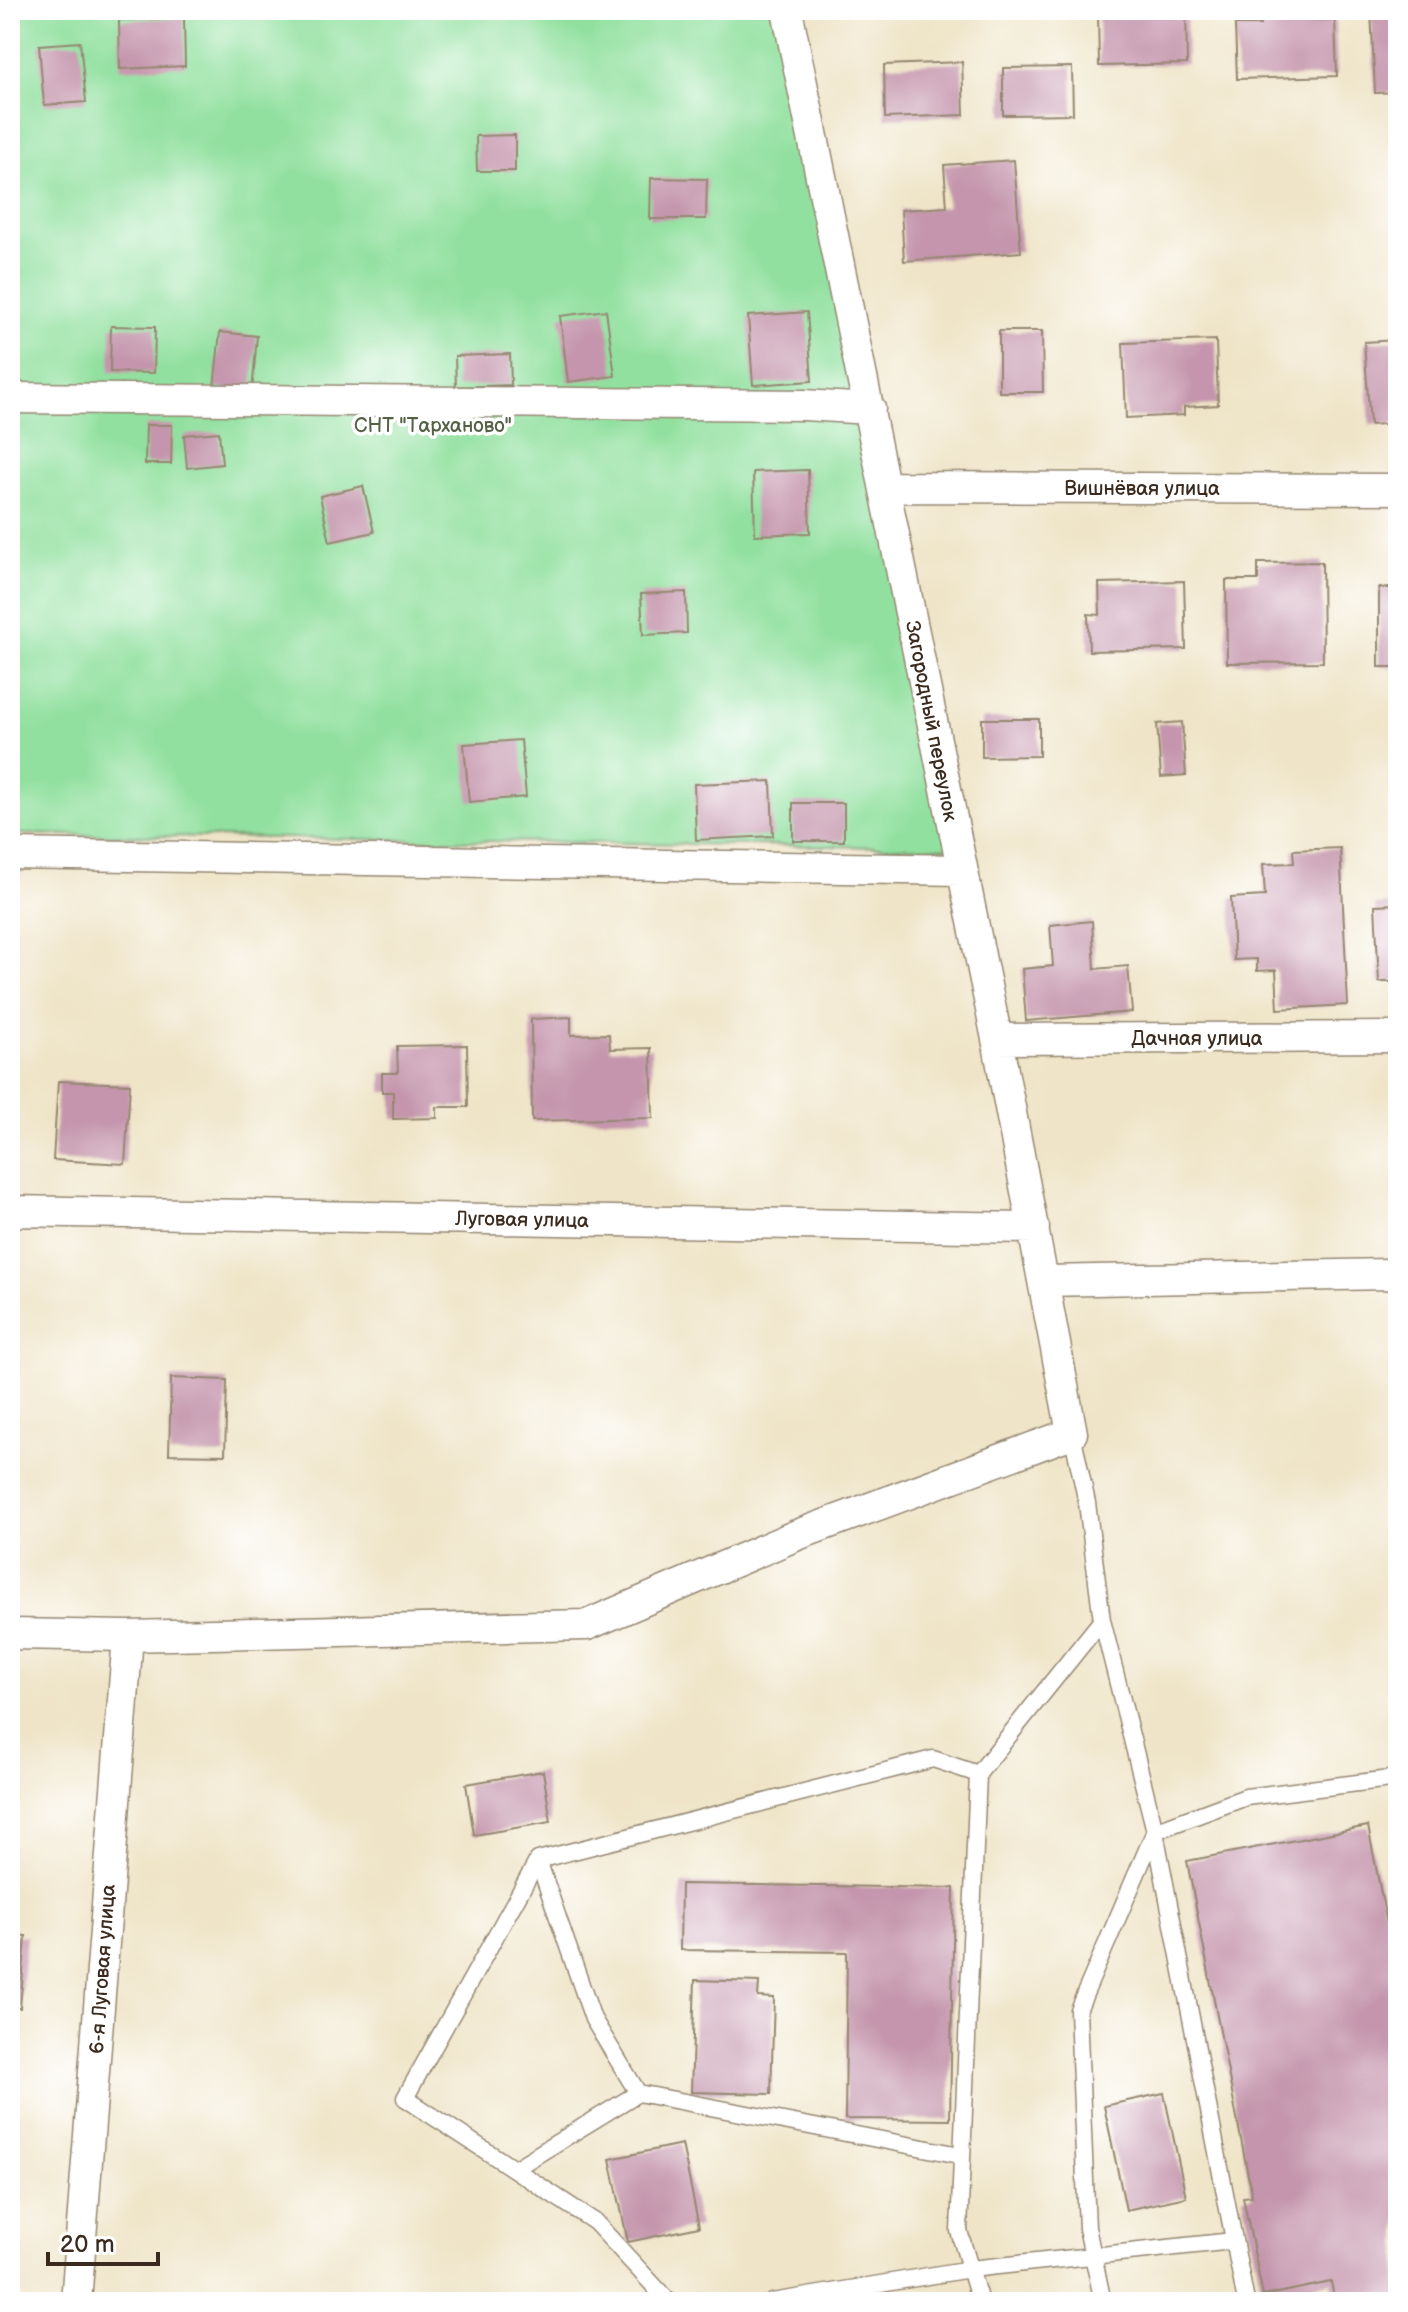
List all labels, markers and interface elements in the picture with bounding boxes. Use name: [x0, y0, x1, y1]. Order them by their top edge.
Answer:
park label: СНТ "Тарханово": [354, 414, 512, 438]
street label: Вишнёвая улица: [1064, 477, 1220, 501]
street label: Загородный переулок: [900, 619, 962, 824]
street label: Дачная улица: [1131, 1027, 1263, 1051]
street label: Луговая улица: [454, 1207, 589, 1233]
street label: 6-я Луговая улица: [85, 1883, 121, 2055]
scale bar: [48, 2216, 158, 2266]
text: 20 m: [60, 2230, 115, 2259]

